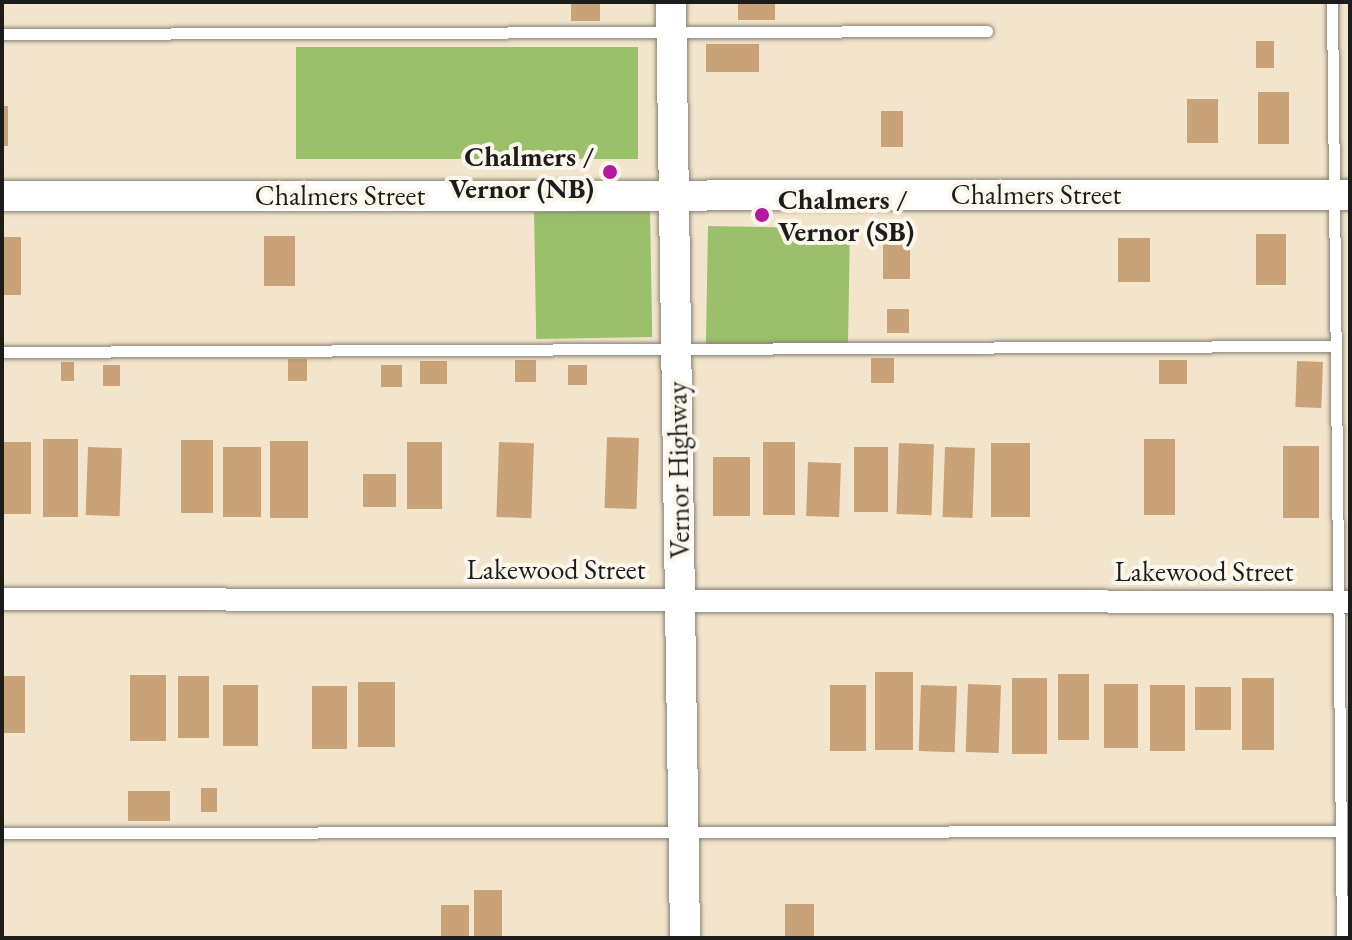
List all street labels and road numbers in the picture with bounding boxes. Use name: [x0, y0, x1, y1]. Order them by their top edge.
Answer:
street label: Chalmers Street: [951, 177, 1121, 211]
street label: Chalmers Street: [255, 178, 425, 212]
street label: Vernor Highway: [660, 381, 696, 559]
street label: Lakewood Street: [466, 552, 646, 586]
street label: Lakewood Street: [1114, 554, 1294, 588]

